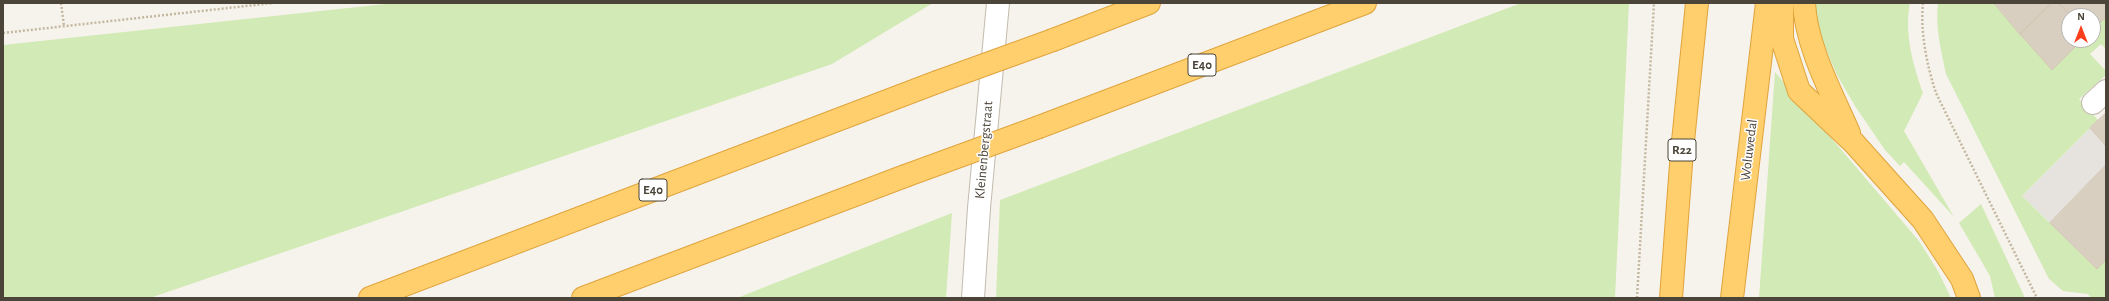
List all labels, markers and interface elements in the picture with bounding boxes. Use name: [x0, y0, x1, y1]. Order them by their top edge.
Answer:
north arrow: [2061, 8, 2101, 48]
text: N: [2077, 11, 2085, 22]
road number: E40: [1188, 54, 1216, 76]
street label: Kleinenbergstraat: [971, 100, 997, 200]
street label: Woluwedal: [1737, 118, 1761, 182]
road number: R22: [1668, 139, 1696, 161]
road number: E40: [639, 179, 667, 201]

